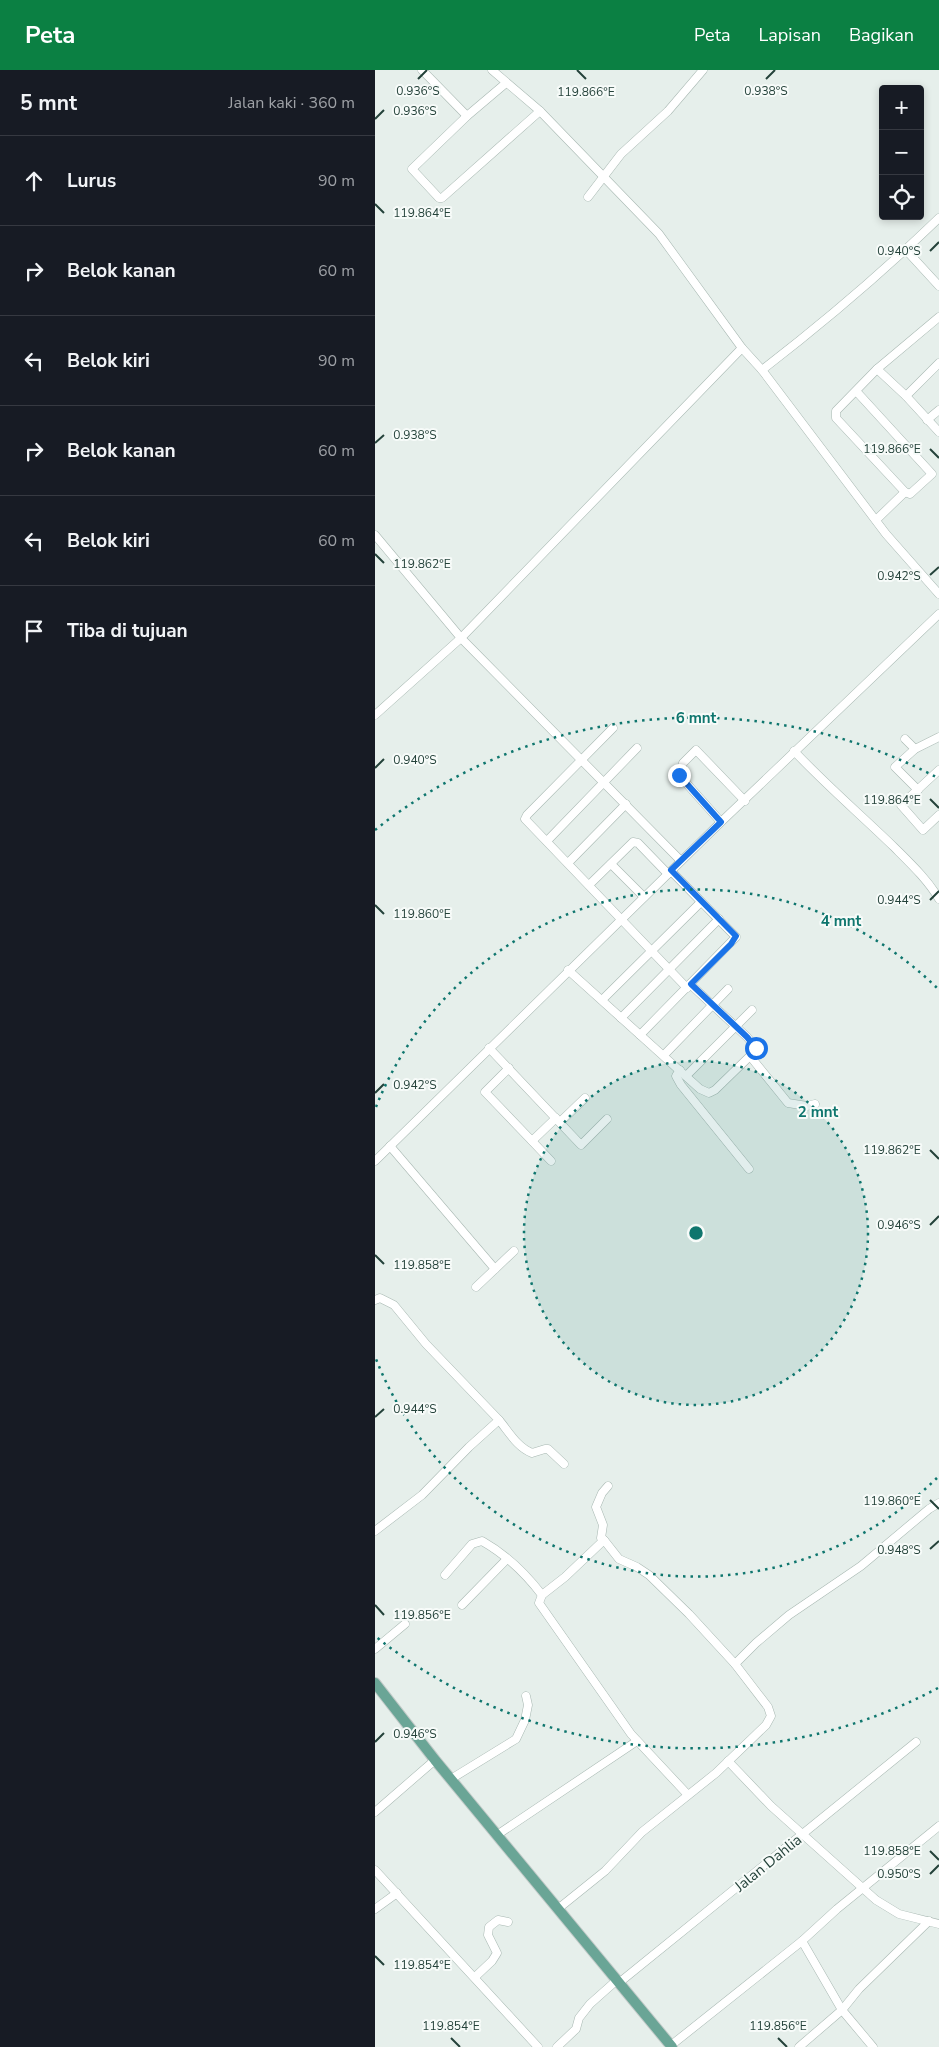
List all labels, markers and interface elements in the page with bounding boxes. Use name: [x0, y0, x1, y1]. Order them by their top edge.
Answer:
text: Peta: [25, 19, 75, 51]
text: Peta: [694, 23, 730, 47]
text: Lapisan: [758, 23, 821, 47]
text: Bagikan: [849, 23, 914, 47]
text: 0.936°S: [396, 83, 440, 99]
text: 0.938°S: [744, 83, 788, 99]
text: 119.866°E: [557, 84, 615, 100]
map controls: [879, 85, 924, 220]
button: +: [879, 85, 924, 130]
text: 5 mnt: [20, 89, 77, 117]
text: Jalan kaki · 360 m: [228, 92, 355, 114]
text: 0.936°S: [393, 103, 437, 119]
button: −: [879, 130, 924, 175]
icon: ahead: [20, 167, 48, 195]
text: Lurus: [67, 168, 116, 194]
text: 90 m: [318, 170, 355, 192]
button: locate: [879, 175, 924, 220]
text: 119.864°E: [393, 205, 451, 221]
text: 0.940°S: [877, 243, 921, 259]
icon: right: [20, 257, 48, 285]
text: Belok kanan: [67, 258, 176, 284]
text: 60 m: [318, 260, 355, 282]
icon: left: [20, 347, 48, 375]
text: Belok kiri: [67, 348, 150, 374]
text: 90 m: [318, 350, 355, 372]
text: 0.938°S: [393, 427, 437, 443]
icon: right: [20, 437, 48, 465]
text: Belok kanan: [67, 438, 176, 464]
text: 60 m: [318, 440, 355, 462]
text: 119.866°E: [863, 441, 921, 457]
icon: left: [20, 527, 48, 555]
text: Belok kiri: [67, 528, 150, 554]
text: 60 m: [318, 530, 355, 552]
text: 119.862°E: [393, 556, 451, 572]
text: 0.942°S: [877, 568, 921, 584]
icon: arrive: [20, 617, 48, 645]
text: Tiba di tujuan: [67, 618, 188, 644]
text: 6 mnt: [676, 708, 717, 728]
text: 0.940°S: [393, 752, 437, 768]
route end: [668, 764, 691, 787]
text: 119.864°E: [863, 792, 921, 808]
text: 0.944°S: [877, 892, 921, 908]
text: 119.860°E: [393, 906, 451, 922]
text: 4 mnt: [821, 911, 862, 931]
route start: [745, 1037, 768, 1060]
text: 0.942°S: [393, 1077, 437, 1093]
text: 2 mnt: [798, 1102, 839, 1122]
text: 119.862°E: [863, 1142, 921, 1158]
text: 0.946°S: [877, 1217, 921, 1233]
centre of rings: [687, 1224, 705, 1242]
text: 119.858°E: [393, 1257, 451, 1273]
text: 0.944°S: [393, 1401, 437, 1417]
text: 119.860°E: [863, 1493, 921, 1509]
text: 0.948°S: [877, 1542, 921, 1558]
text: 119.856°E: [393, 1607, 451, 1623]
text: 0.946°S: [393, 1726, 437, 1742]
street label: Jalan Dahlia: [729, 1830, 806, 1897]
text: 119.858°E: [863, 1843, 921, 1859]
text: 0.950°S: [877, 1866, 921, 1882]
text: 119.854°E: [393, 1957, 451, 1973]
text: 119.854°E: [422, 2018, 480, 2034]
text: 119.856°E: [749, 2018, 807, 2034]

